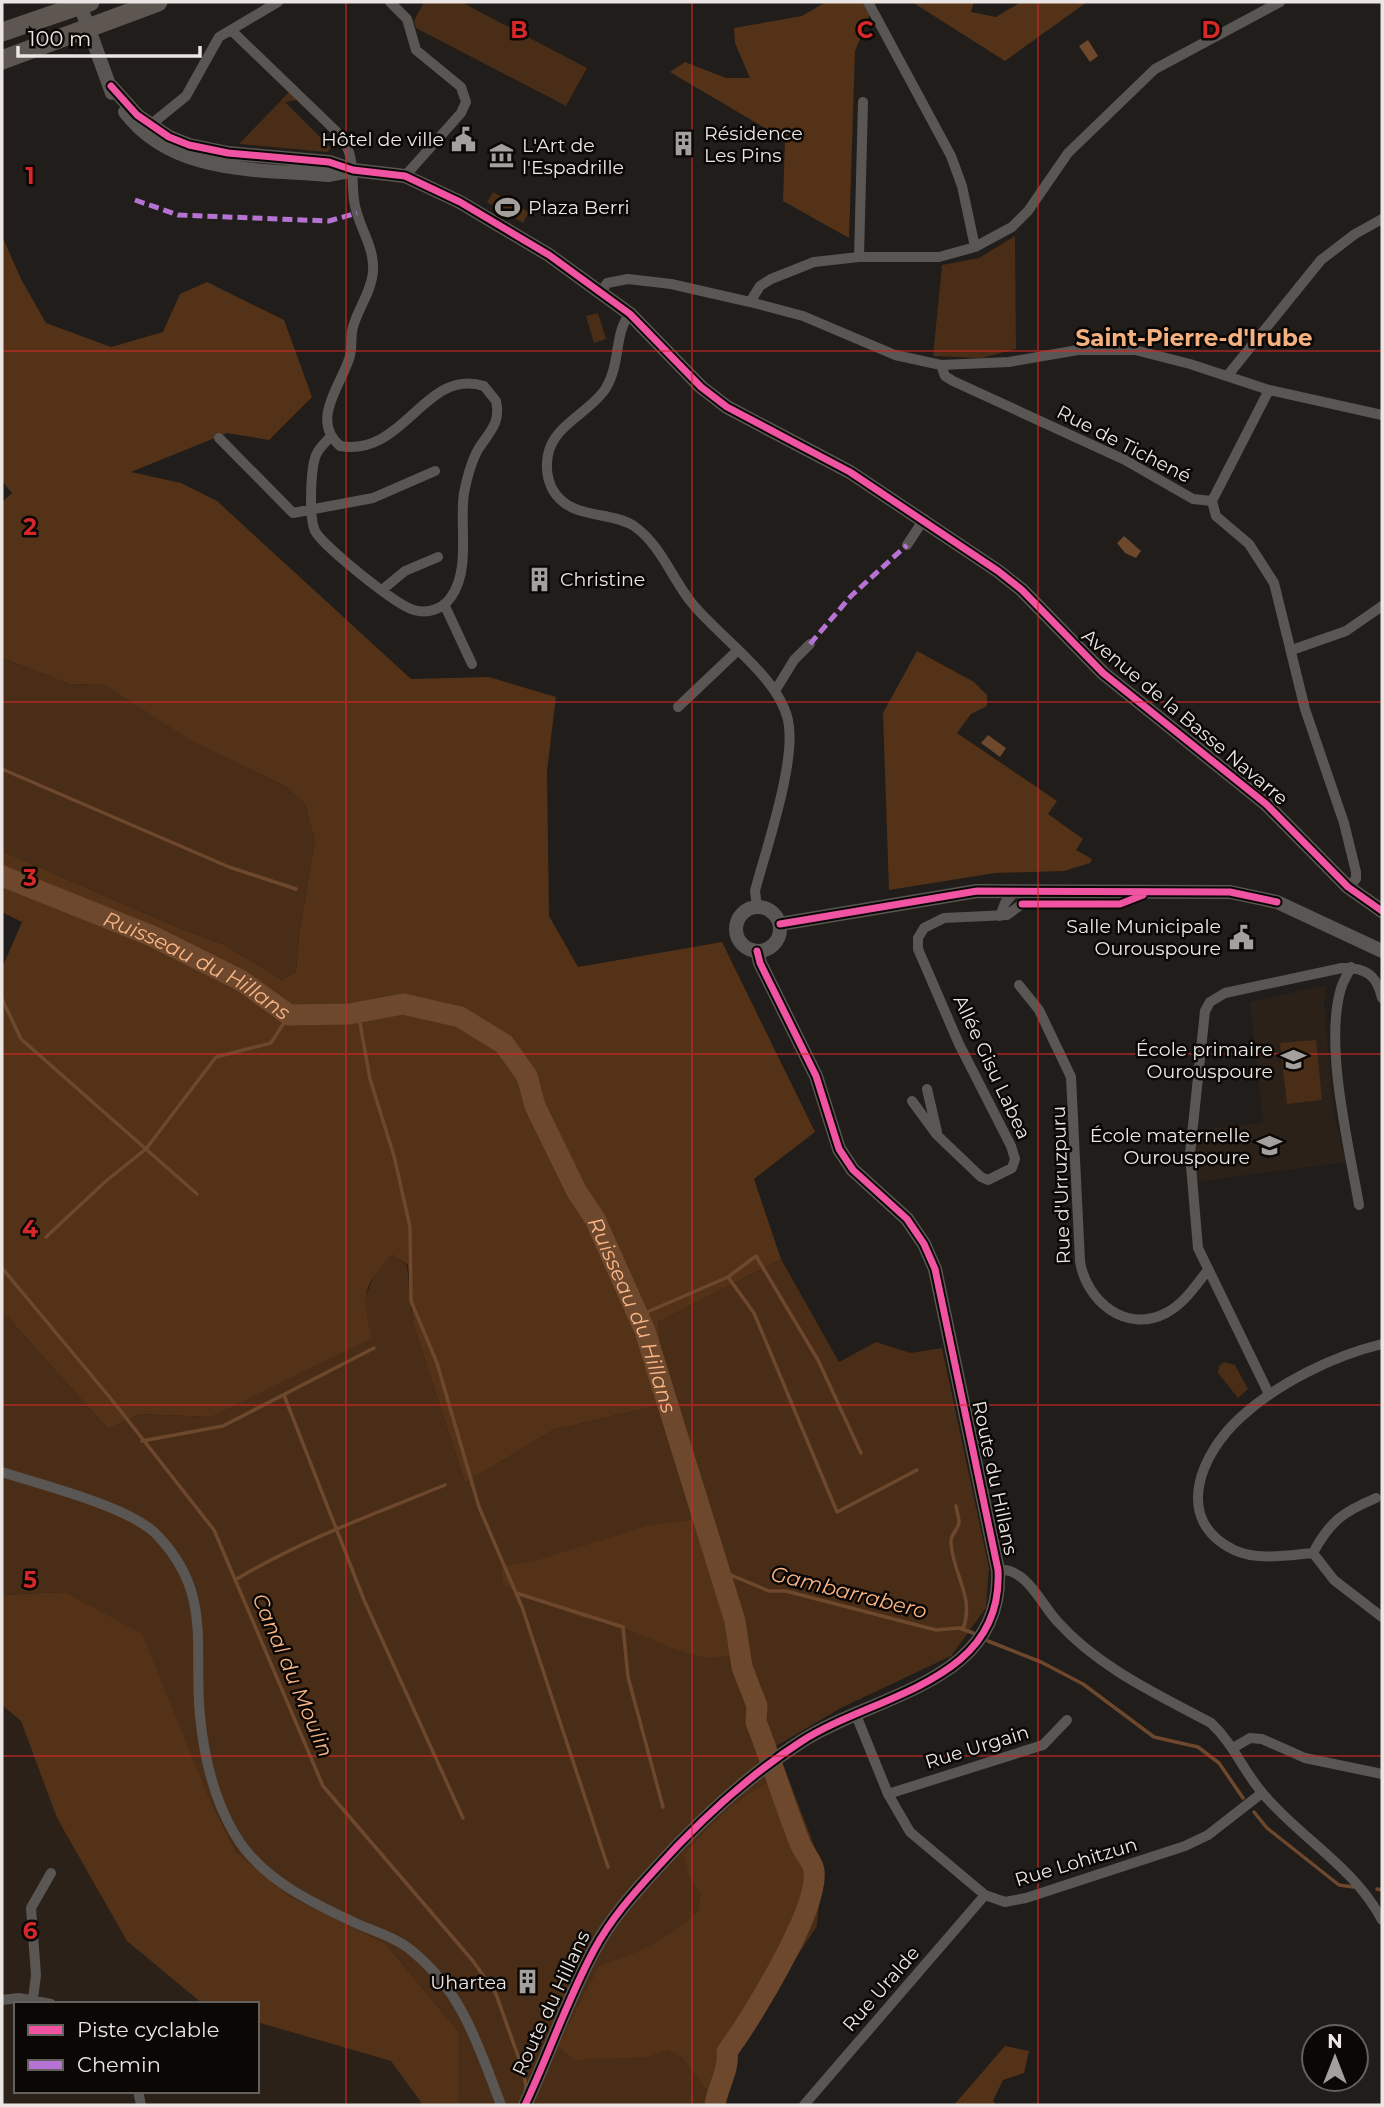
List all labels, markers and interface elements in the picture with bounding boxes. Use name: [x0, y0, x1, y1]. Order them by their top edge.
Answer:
scale bar: [18, 14, 200, 58]
text: B: [510, 16, 528, 44]
text: C: [857, 16, 874, 44]
text: D: [1202, 16, 1221, 44]
text: 100 m: [28, 26, 91, 51]
place label: Résidence Les Pins: [704, 122, 803, 167]
public building icon: Hôtel de ville: [450, 125, 478, 153]
place label: Hôtel de ville: [321, 128, 444, 151]
building icon: Résidence Les Pins: [670, 130, 698, 158]
place label: L'Art de l'Espadrille: [522, 134, 624, 179]
museum icon: L'Art de l'Espadrille: [488, 142, 516, 170]
text: 1: [25, 162, 35, 190]
sports icon: Plaza Berri: [494, 193, 522, 221]
place label: Plaza Berri: [528, 196, 630, 219]
district label: Saint-Pierre-d'Irube: [1076, 324, 1312, 352]
street label: Rue de Tichené: [1053, 400, 1195, 488]
text: 2: [23, 513, 37, 541]
building icon: Christine: [526, 565, 554, 593]
place label: Christine: [560, 568, 645, 591]
street label: Avenue de la Basse Navarre: [1077, 624, 1293, 810]
text: 3: [22, 864, 37, 892]
water label: Ruisseau du Hillans: [100, 905, 296, 1025]
place label: Salle Municipale Ourouspoure: [1066, 915, 1221, 960]
public building icon: Salle Municipale Ourouspoure: [1227, 923, 1255, 951]
street label: Allée Gisu Labea: [949, 991, 1035, 1143]
place label: École primaire Ourouspoure: [1136, 1038, 1273, 1083]
school or university icon: École primaire Ourouspoure: [1279, 1046, 1307, 1074]
street label: Rue d'Urruzpuru: [1047, 1105, 1075, 1265]
place label: École maternelle Ourouspoure: [1090, 1124, 1250, 1169]
school or university icon: École maternelle Ourouspoure: [1256, 1132, 1284, 1160]
water label: Ruisseau du Hillans: [583, 1213, 682, 1416]
text: 4: [22, 1215, 38, 1243]
street label: Route du Hillans: [967, 1399, 1023, 1557]
water label: Gambarrabero: [768, 1561, 930, 1623]
text: 5: [23, 1566, 37, 1594]
water label: Canal du Moulin: [247, 1590, 339, 1760]
street label: Rue Urgain: [922, 1720, 1032, 1774]
street label: Rue Lohitzun: [1012, 1832, 1140, 1892]
text: 6: [23, 1917, 38, 1945]
street label: Route du Hillans: [507, 1927, 595, 2079]
street label: Rue Uralde: [838, 1942, 924, 2036]
building icon: Uhartea: [513, 1968, 541, 1996]
place label: Uhartea: [430, 1971, 507, 1994]
legend: [14, 2002, 259, 2093]
text: Piste cyclable: [77, 2017, 219, 2042]
north arrow: [1300, 2023, 1370, 2093]
text: N: [1327, 2030, 1343, 2053]
text: Chemin: [77, 2052, 161, 2077]

